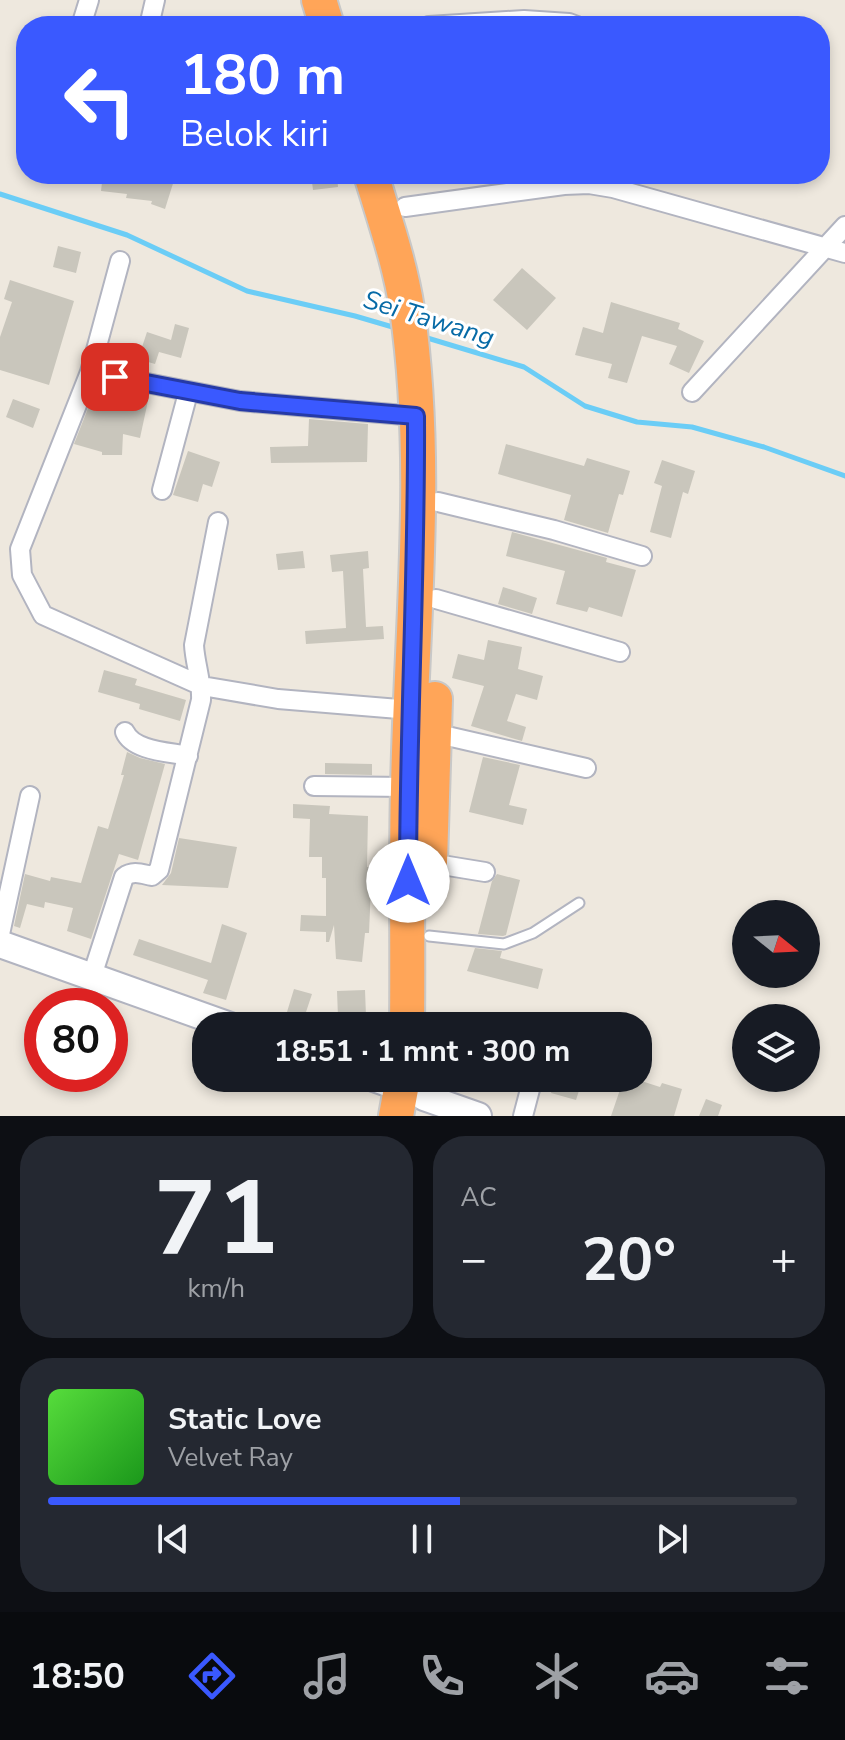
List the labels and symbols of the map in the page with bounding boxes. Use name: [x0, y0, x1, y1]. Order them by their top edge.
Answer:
water label: Sei Tawang: [359, 282, 499, 355]
pin: [81, 343, 149, 411]
position arrow: [366, 839, 450, 923]
north arrow: [732, 900, 820, 988]
speed limit sign: 80: [24, 988, 128, 1092]

